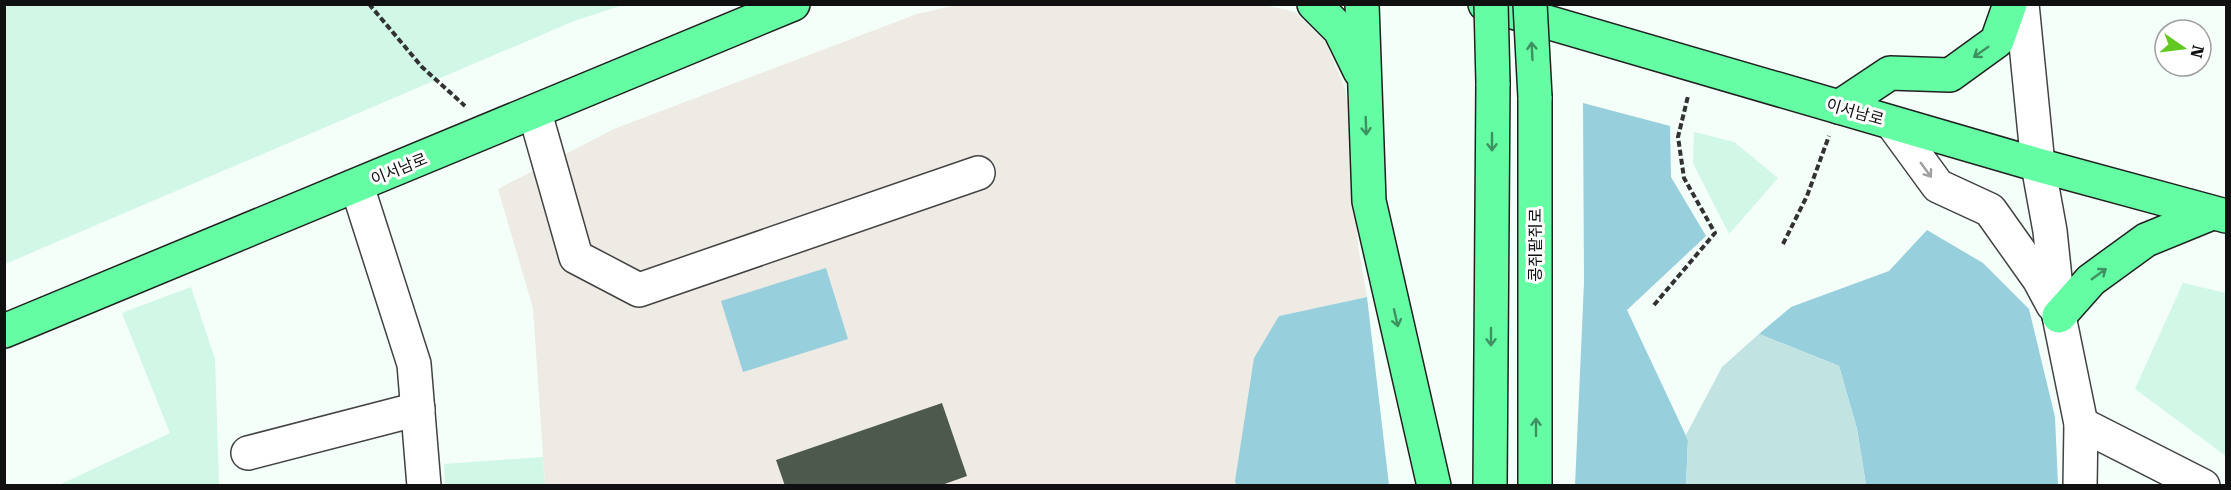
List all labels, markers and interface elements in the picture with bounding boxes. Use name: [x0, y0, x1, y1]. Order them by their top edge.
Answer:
north arrow: [2153, 18, 2213, 78]
one-way arrow: [1527, 41, 1538, 61]
text: N: [2186, 43, 2208, 60]
one-way arrow: [1973, 46, 1989, 58]
street label: 이서남로: [1824, 95, 1886, 129]
one-way arrow: [1361, 115, 1372, 135]
one-way arrow: [1486, 131, 1498, 151]
street label: 이서남로: [368, 149, 430, 189]
one-way arrow: [1920, 161, 1933, 177]
street label: 콩쥐팥쥐로: [1526, 208, 1545, 282]
one-way arrow: [2091, 268, 2107, 280]
one-way arrow: [1391, 308, 1402, 327]
one-way arrow: [1485, 326, 1497, 346]
one-way arrow: [1530, 418, 1542, 438]

